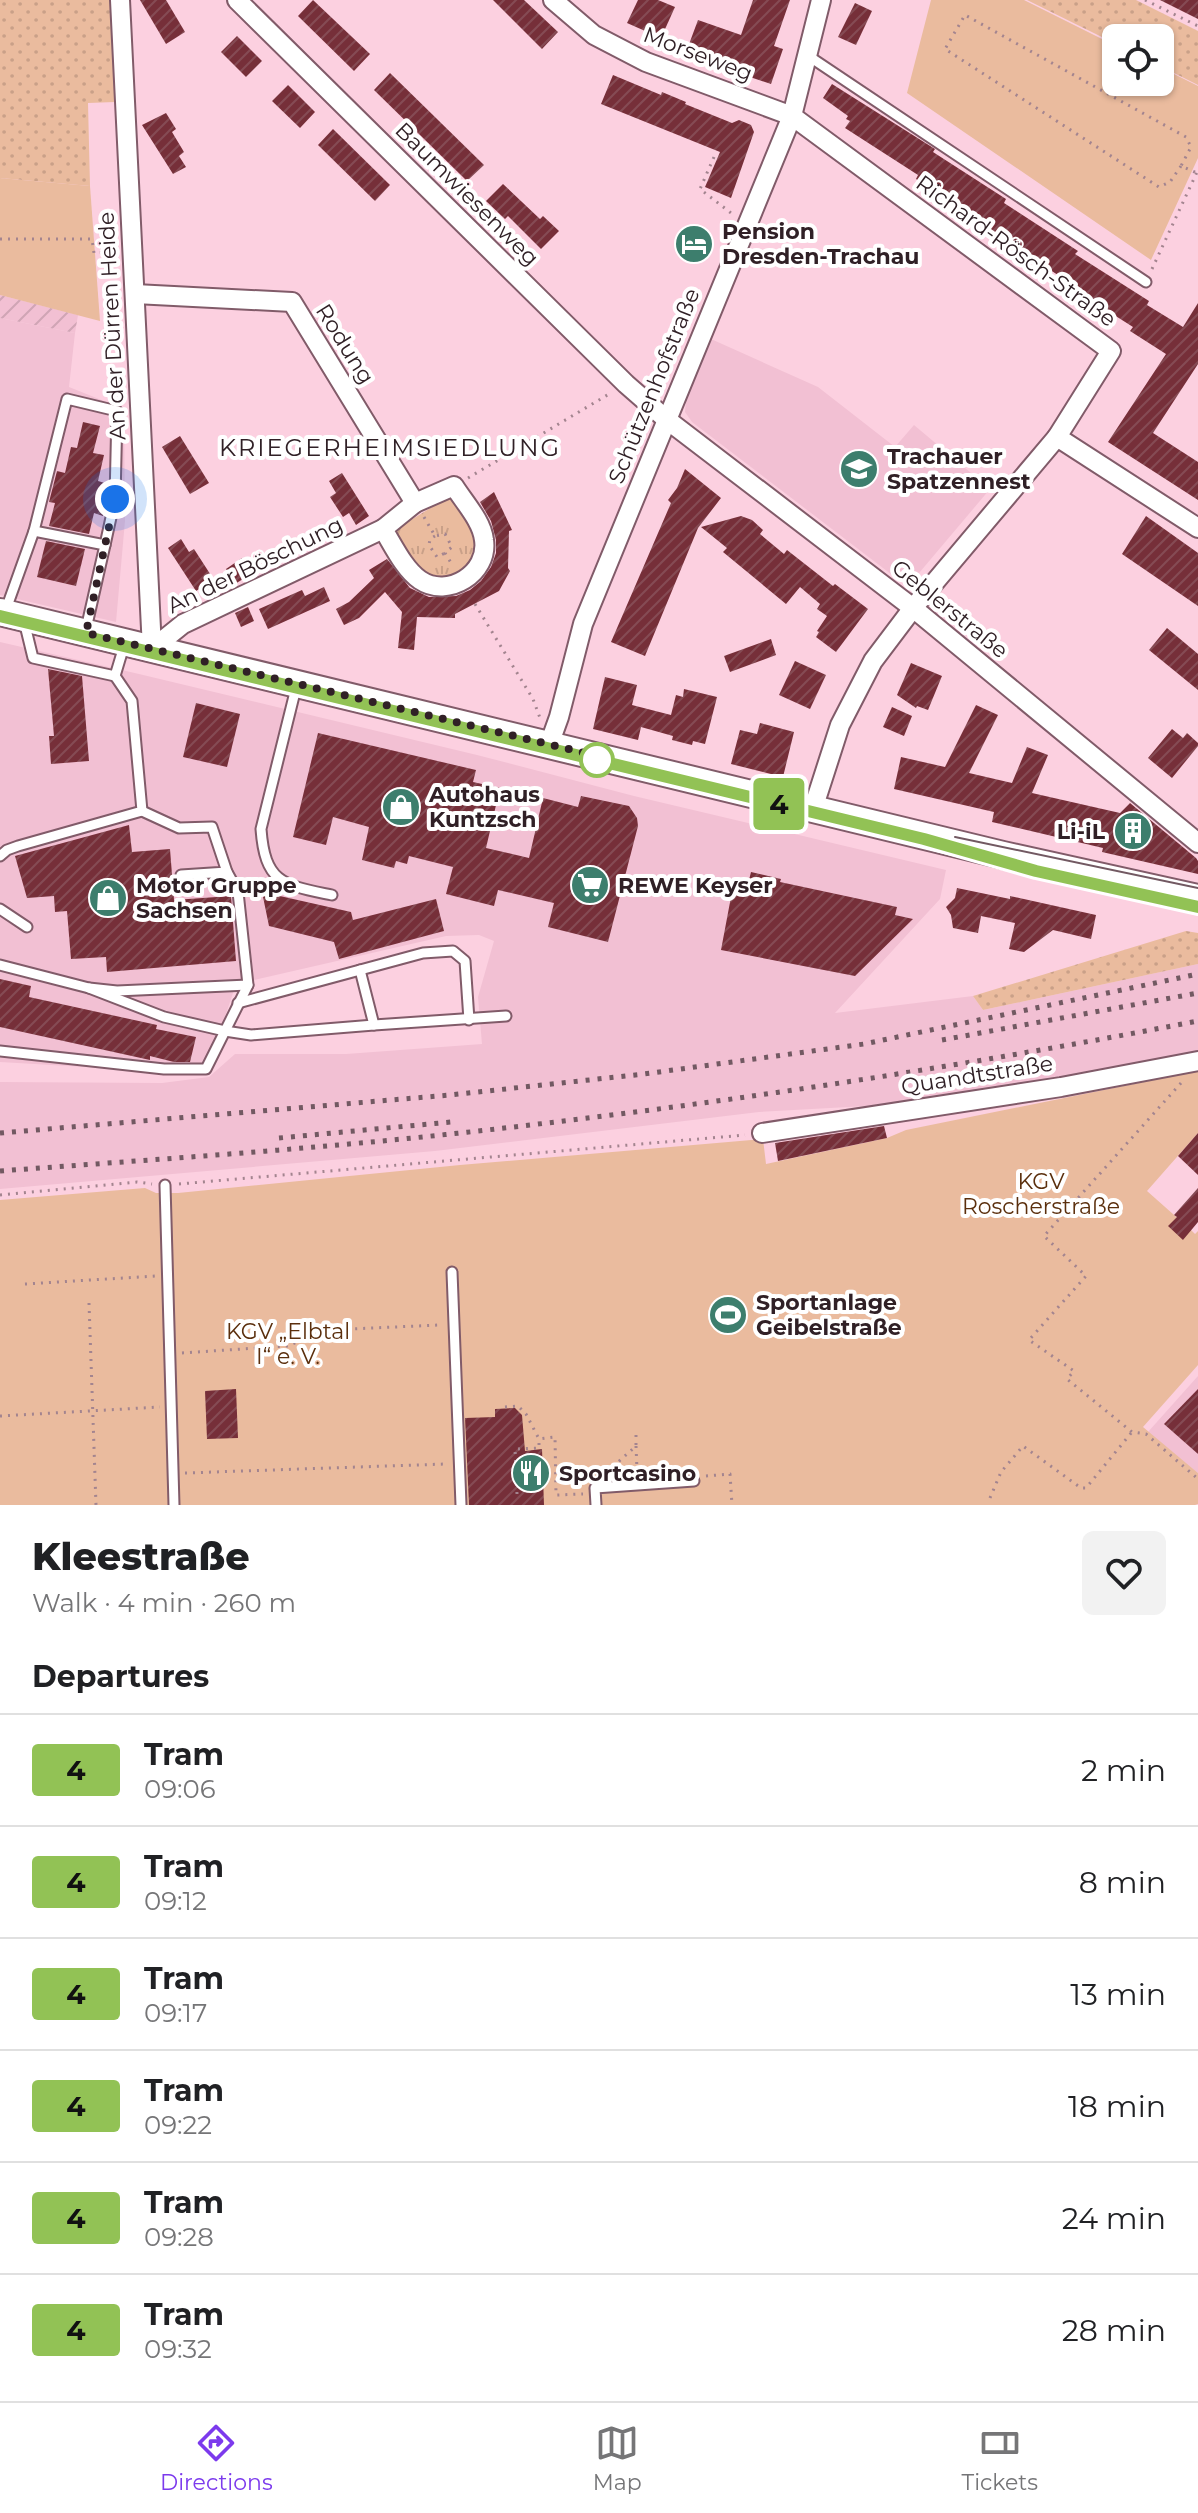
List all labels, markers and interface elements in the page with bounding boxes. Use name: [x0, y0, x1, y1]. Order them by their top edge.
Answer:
street label: Morseweg: [640, 21, 756, 87]
map controls: [1102, 24, 1174, 96]
button: locate: [1102, 24, 1174, 96]
street label: Baumwiesenweg: [390, 117, 544, 271]
street label: Richard-Rösch-Straße: [911, 169, 1121, 333]
street label: An der Dürren Heide: [93, 211, 131, 441]
place label: Pension Dresden-Trachau: [722, 218, 919, 270]
hotel icon: Pension Dresden-Trachau: [673, 223, 715, 265]
street label: Schützenhofstraße: [602, 284, 706, 488]
street label: Rodung: [310, 299, 380, 389]
district label: KRIEGERHEIMSIEDLUNG: [219, 433, 561, 462]
place label: Trachauer Spatzennest: [887, 443, 1031, 495]
school or university icon: Trachauer Spatzennest: [838, 448, 880, 490]
your location: [95, 479, 135, 519]
street label: An der Böschung: [163, 511, 347, 619]
street label: Geblerstraße: [886, 554, 1014, 664]
unlabelled marker: [580, 743, 614, 777]
line badge: 4: [753, 778, 805, 830]
place label: Autohaus Kuntzsch: [428, 781, 540, 833]
shop icon: Autohaus Kuntzsch: [380, 786, 422, 828]
text: 4: [769, 787, 789, 821]
building icon: Li-iL: [1112, 810, 1154, 852]
place label: Li-iL: [1057, 818, 1106, 845]
supermarket icon: REWE Keyser: [569, 864, 611, 906]
place label: Motor Gruppe Sachsen: [136, 872, 297, 924]
place label: REWE Keyser: [618, 872, 773, 899]
shop icon: Motor Gruppe Sachsen: [87, 877, 129, 919]
street label: Quandtstraße: [899, 1050, 1055, 1100]
park label: KGV Roscherstraße: [962, 1168, 1120, 1220]
place label: Sportanlage Geibelstraße: [756, 1289, 902, 1341]
sports icon: Sportanlage Geibelstraße: [707, 1294, 749, 1336]
park label: KGV „Elbtal I“ e. V.: [226, 1318, 350, 1370]
restaurant icon: Sportcasino: [510, 1452, 552, 1494]
place label: Sportcasino: [559, 1460, 696, 1487]
button: heart: [1082, 1531, 1166, 1615]
text: Kleestraße: [32, 1533, 250, 1580]
text: Walk · 4 min · 260 m: [32, 1587, 296, 1619]
text: Departures: [32, 1658, 209, 1695]
text: Tram: [144, 1736, 224, 1773]
text: 2 min: [1081, 1752, 1166, 1789]
text: 4: [66, 1753, 86, 1787]
text: 09:06: [144, 1773, 216, 1805]
text: Tram: [144, 1848, 224, 1885]
text: 8 min: [1079, 1864, 1166, 1901]
text: 4: [66, 1865, 86, 1899]
text: 09:12: [144, 1885, 207, 1917]
text: Tram: [144, 1960, 224, 1997]
text: 13 min: [1070, 1976, 1166, 2013]
text: 4: [66, 1977, 86, 2011]
text: 09:17: [144, 1997, 207, 2029]
text: Tram: [144, 2072, 224, 2109]
text: 18 min: [1068, 2088, 1166, 2125]
text: 4: [66, 2089, 86, 2123]
text: 09:22: [144, 2109, 212, 2141]
text: Tram: [144, 2184, 224, 2221]
text: 24 min: [1062, 2200, 1166, 2237]
text: 4: [66, 2201, 86, 2235]
text: 09:28: [144, 2221, 214, 2253]
text: Tram: [144, 2296, 224, 2333]
text: 28 min: [1062, 2312, 1166, 2349]
text: 4: [66, 2313, 86, 2347]
text: 09:32: [144, 2333, 212, 2365]
tab: Directions: [160, 2421, 273, 2496]
tab: Map: [593, 2421, 642, 2496]
tab: Tickets: [962, 2421, 1038, 2496]

